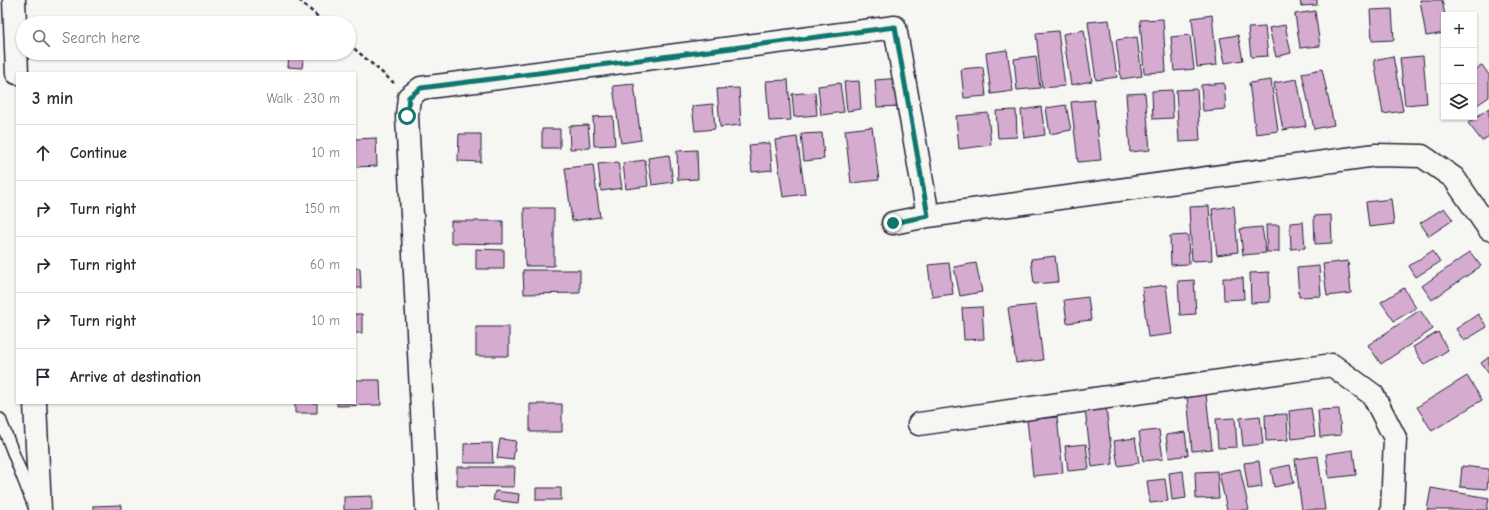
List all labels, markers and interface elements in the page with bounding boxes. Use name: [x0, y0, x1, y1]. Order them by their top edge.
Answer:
map controls: [1441, 12, 1477, 120]
button: +: [1441, 12, 1477, 48]
search box: [16, 16, 356, 60]
icon: search: [30, 27, 52, 49]
text: Search here: [62, 29, 140, 47]
button: −: [1441, 48, 1477, 84]
button: layers: [1441, 84, 1477, 120]
text: 3 min: [32, 89, 73, 108]
text: Walk · 230 m: [266, 91, 340, 106]
route start: [398, 107, 416, 125]
icon: ahead: [32, 142, 54, 164]
text: Continue: [70, 144, 127, 162]
text: 10 m: [312, 145, 340, 160]
icon: right: [32, 198, 54, 220]
text: Turn right: [70, 200, 136, 218]
text: 150 m: [305, 201, 340, 216]
route end: [884, 214, 902, 232]
icon: right: [32, 254, 54, 276]
text: Turn right: [70, 256, 136, 274]
text: 60 m: [310, 257, 340, 272]
icon: right: [32, 310, 54, 332]
text: Turn right: [70, 312, 136, 330]
text: 10 m: [312, 313, 340, 328]
icon: arrive: [32, 366, 54, 388]
text: Arrive at destination: [70, 368, 201, 386]

